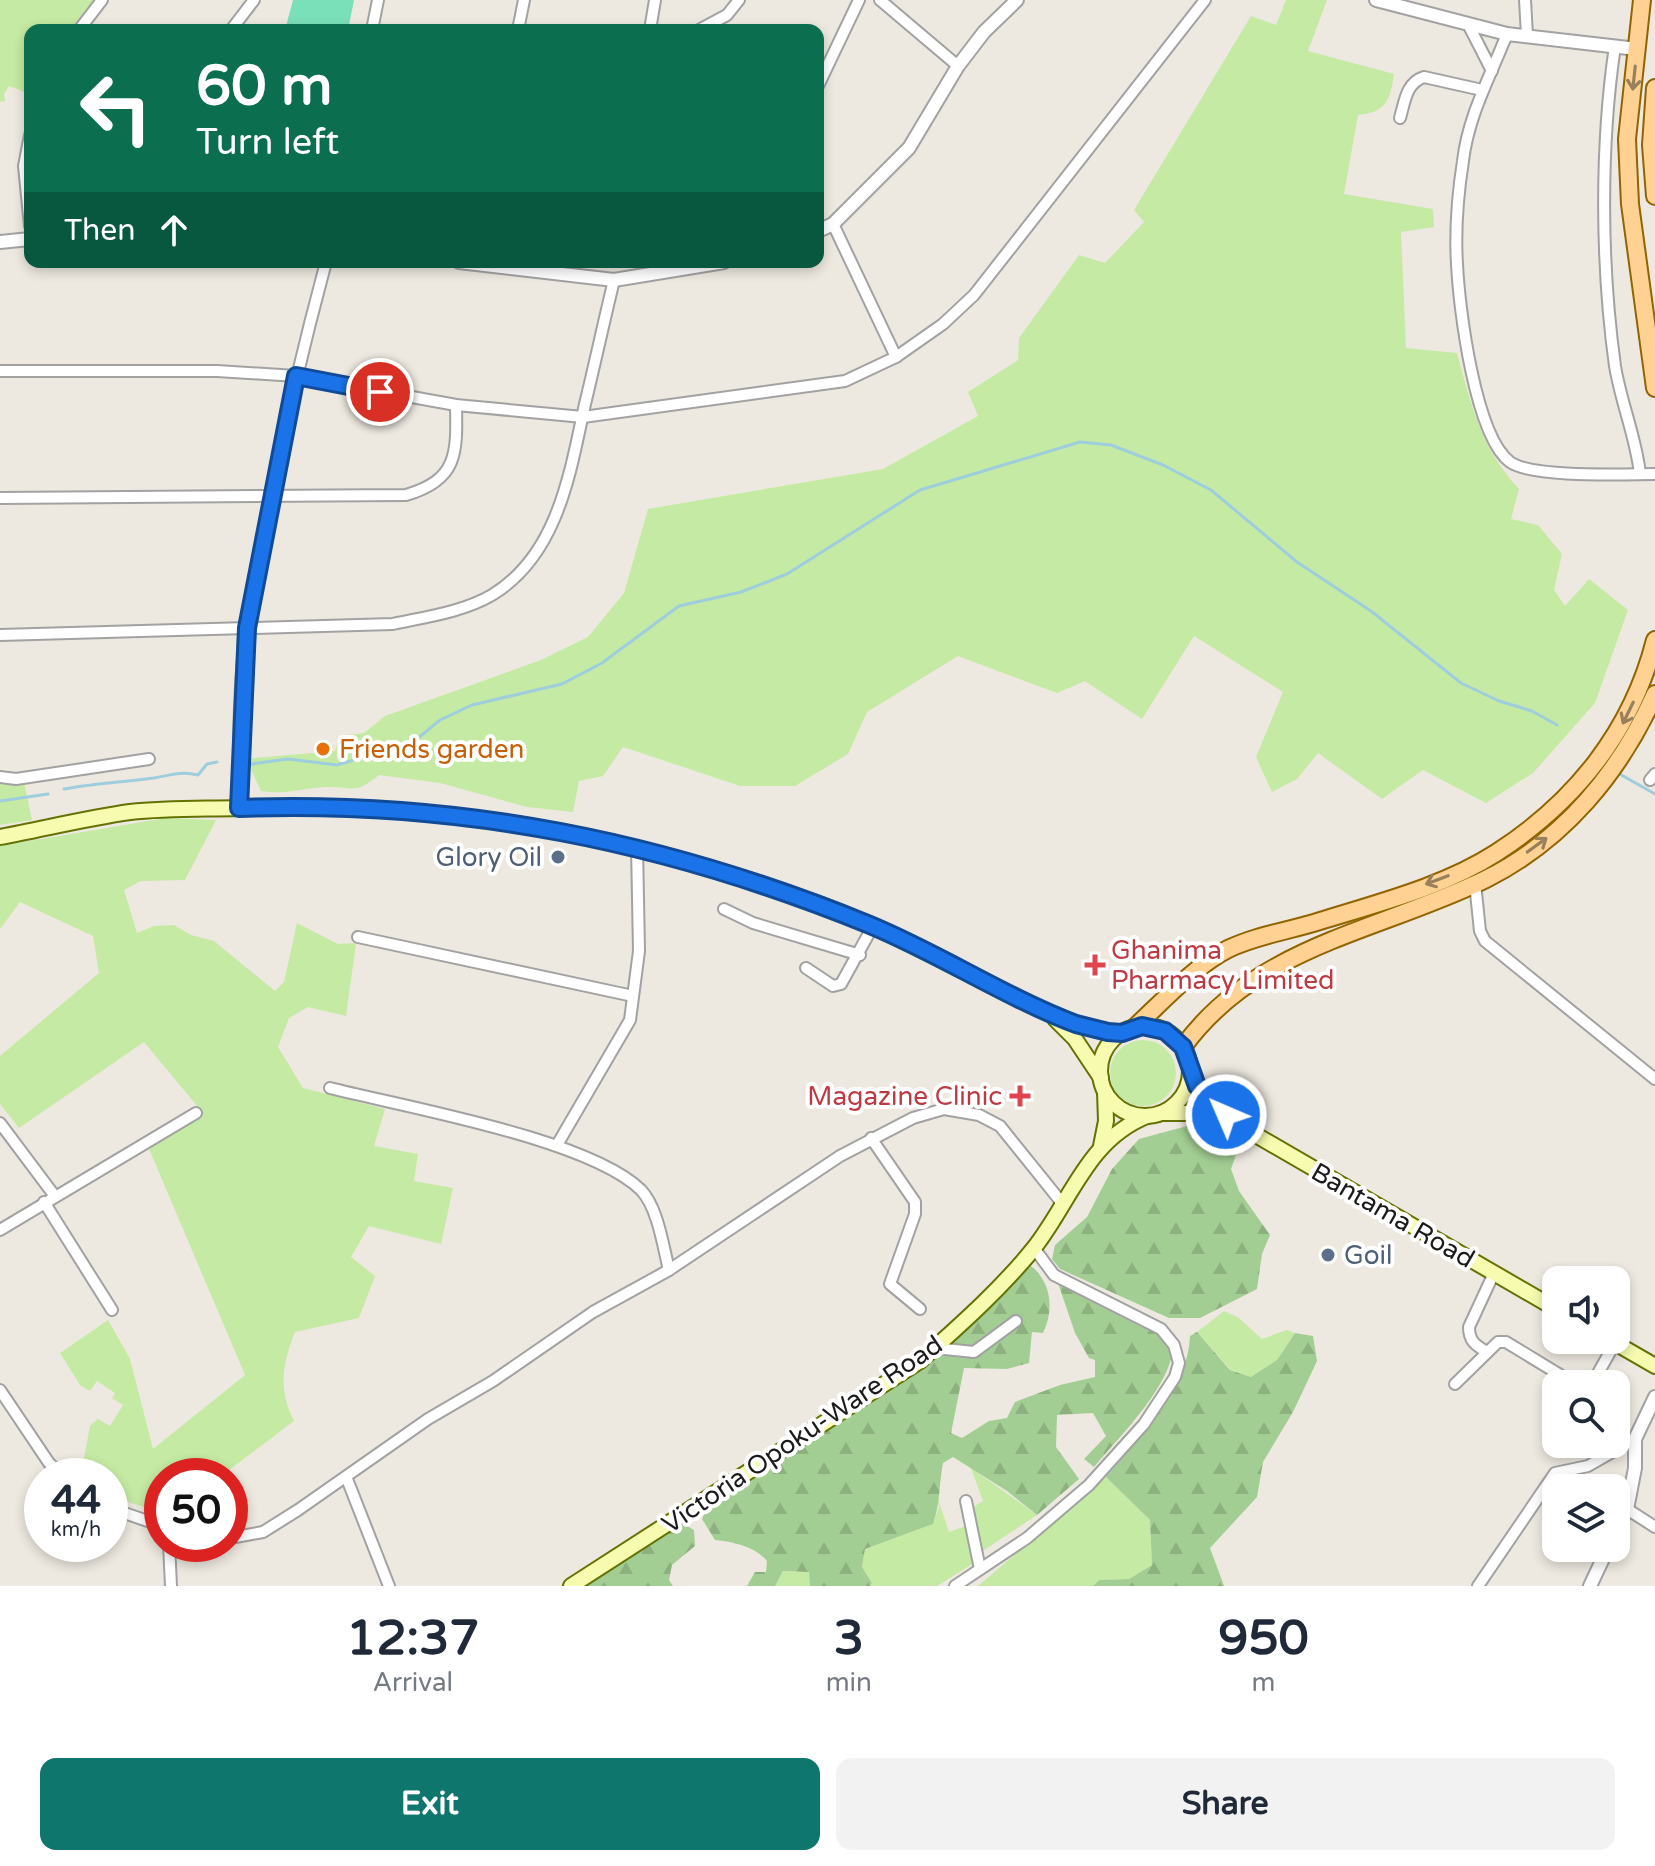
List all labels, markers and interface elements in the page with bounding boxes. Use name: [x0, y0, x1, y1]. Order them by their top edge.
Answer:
text: 60 m: [196, 53, 332, 120]
icon: left: [64, 56, 168, 160]
one-way arrow: [1626, 64, 1641, 90]
text: Turn left: [196, 121, 339, 164]
icon: ahead: [152, 208, 196, 252]
text: Then: [64, 212, 136, 249]
pin: [346, 358, 414, 426]
icon: arrive: [358, 370, 402, 414]
one-way arrow: [1620, 700, 1635, 724]
place label: Friends garden: [339, 734, 524, 765]
marker: Friends garden: [314, 740, 332, 758]
one-way arrow: [1526, 836, 1547, 853]
place label: Glory Oil: [436, 842, 542, 873]
marker: Glory Oil: [549, 848, 567, 866]
one-way arrow: [1425, 874, 1450, 888]
place label: Ghanima Pharmacy Limited: [1111, 935, 1334, 996]
marker: Ghanima Pharmacy Limited: [1086, 956, 1104, 974]
position arrow: [1184, 1073, 1268, 1157]
place label: Magazine Clinic: [807, 1081, 1002, 1112]
marker: Magazine Clinic: [1009, 1085, 1031, 1107]
street label: Bantama Road: [1306, 1156, 1480, 1275]
place label: Goil: [1344, 1240, 1392, 1271]
marker: Goil: [1319, 1246, 1337, 1264]
map controls: [1542, 1266, 1630, 1562]
button: sound: [1542, 1266, 1630, 1354]
street label: Victoria Opoku-Ware Road: [656, 1329, 948, 1540]
button: search: [1542, 1370, 1630, 1458]
speed limit sign: 50: [144, 1458, 248, 1562]
button: layers: [1542, 1474, 1630, 1562]
text: 44: [51, 1476, 101, 1524]
text: km/h: [51, 1518, 101, 1542]
text: 12:37: [346, 1610, 479, 1668]
text: 3: [834, 1610, 864, 1668]
text: 950: [1218, 1610, 1309, 1668]
text: Arrival: [373, 1667, 453, 1698]
text: min: [826, 1667, 872, 1698]
text: m: [1252, 1667, 1275, 1698]
button: Exit: [40, 1758, 820, 1850]
button: Share: [836, 1758, 1615, 1850]

